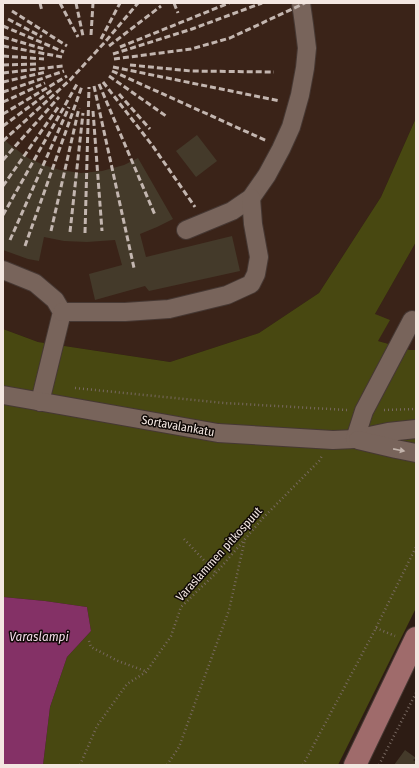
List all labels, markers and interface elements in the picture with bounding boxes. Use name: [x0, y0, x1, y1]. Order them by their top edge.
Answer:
street label: Sortavalankatu: [140, 413, 216, 439]
one-way arrow: [393, 447, 405, 453]
street label: Varaslammen pitkospuut: [173, 504, 265, 604]
water label: Varaslampi: [9, 629, 69, 644]

